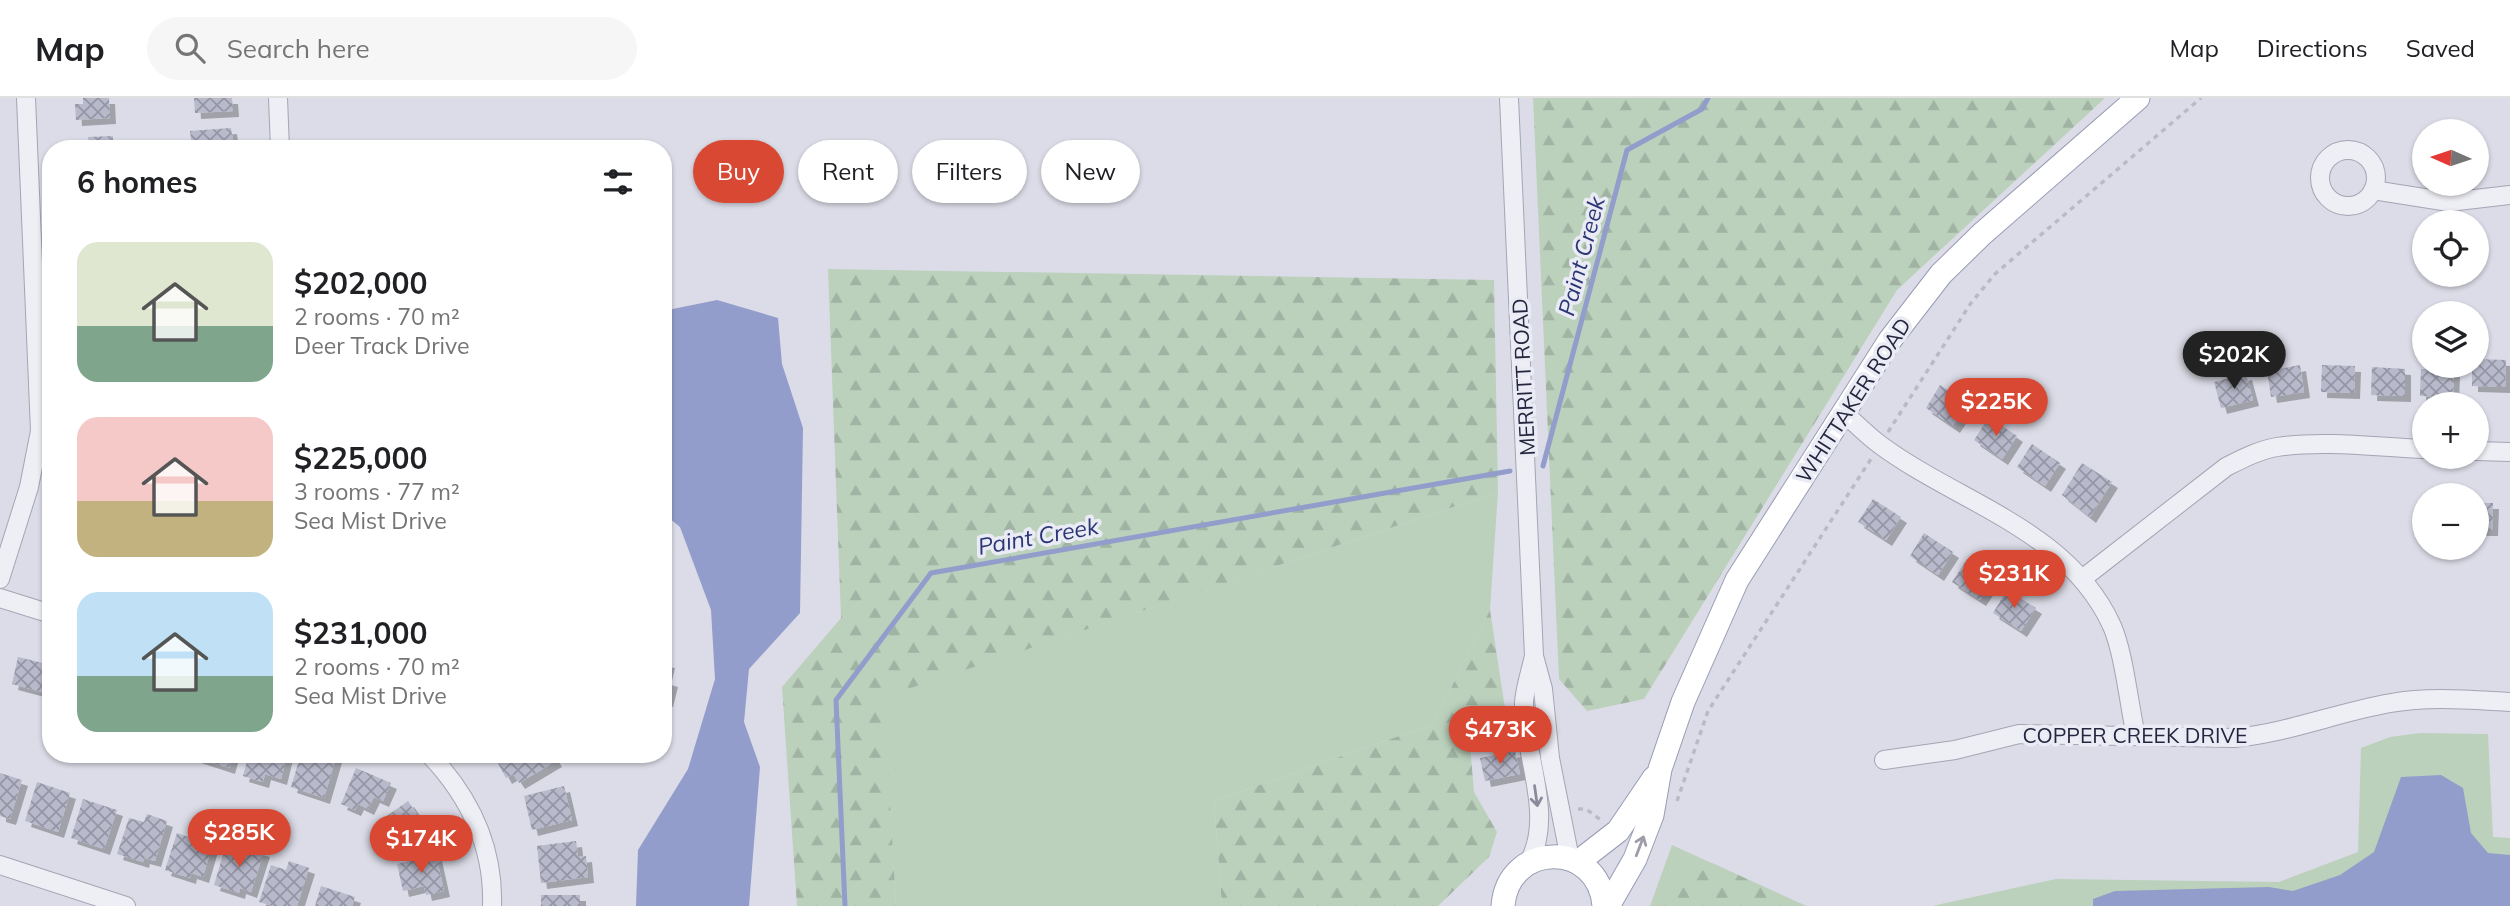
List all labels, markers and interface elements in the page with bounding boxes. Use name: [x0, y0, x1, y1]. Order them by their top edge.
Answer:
search box: [147, 17, 637, 80]
text: Map: [35, 28, 105, 69]
icon: search: [171, 29, 209, 67]
text: Search here: [227, 32, 370, 65]
text: Map: [2169, 33, 2219, 63]
text: Directions: [2257, 33, 2368, 63]
text: Saved: [2406, 33, 2475, 63]
north arrow: [2412, 119, 2488, 196]
map controls: [2412, 119, 2489, 560]
chip: Buy: [693, 140, 784, 203]
chip: Rent: [798, 140, 898, 203]
chip: Filters: [912, 140, 1027, 203]
chip: New: [1041, 140, 1140, 203]
text: 6 homes: [77, 163, 198, 201]
icon: filters: [599, 163, 637, 201]
water label: Paint Creek: [1551, 192, 1611, 319]
button: locate: [2412, 210, 2489, 287]
text: $202,000: [294, 264, 427, 302]
icon: home: [133, 270, 217, 354]
street label: MERRITT ROAD: [1506, 298, 1540, 456]
button: layers: [2412, 301, 2489, 378]
text: 2 rooms · 70 m²: [294, 302, 460, 331]
street label: WHITTAKER ROAD: [1790, 313, 1916, 487]
text: Deer Track Drive: [294, 331, 470, 360]
pin: $202K: [2185, 331, 2283, 391]
text: $202K: [2199, 339, 2269, 368]
pin: $225K: [1947, 378, 2045, 438]
text: $225K: [1961, 386, 2031, 415]
button: +: [2412, 392, 2489, 469]
text: $225,000: [294, 439, 427, 477]
icon: home: [133, 445, 217, 529]
text: 3 rooms · 77 m²: [294, 477, 460, 506]
button: −: [2412, 483, 2489, 560]
text: Sea Mist Drive: [294, 506, 447, 535]
water label: Paint Creek: [975, 511, 1102, 561]
pin: $231K: [1965, 550, 2063, 610]
text: $231K: [1979, 558, 2049, 587]
text: $231,000: [294, 614, 427, 652]
icon: home: [133, 620, 217, 704]
text: 2 rooms · 70 m²: [294, 652, 460, 681]
text: Sea Mist Drive: [294, 681, 447, 710]
pin: $473K: [1451, 706, 1549, 766]
text: $473K: [1465, 714, 1535, 743]
street label: COPPER CREEK DRIVE: [2023, 722, 2247, 748]
one-way arrow: [1530, 785, 1543, 807]
pin: $285K: [190, 810, 288, 869]
pin: $174K: [372, 816, 470, 875]
text: $285K: [204, 817, 274, 846]
text: $174K: [386, 823, 456, 852]
one-way arrow: [1634, 835, 1647, 857]

